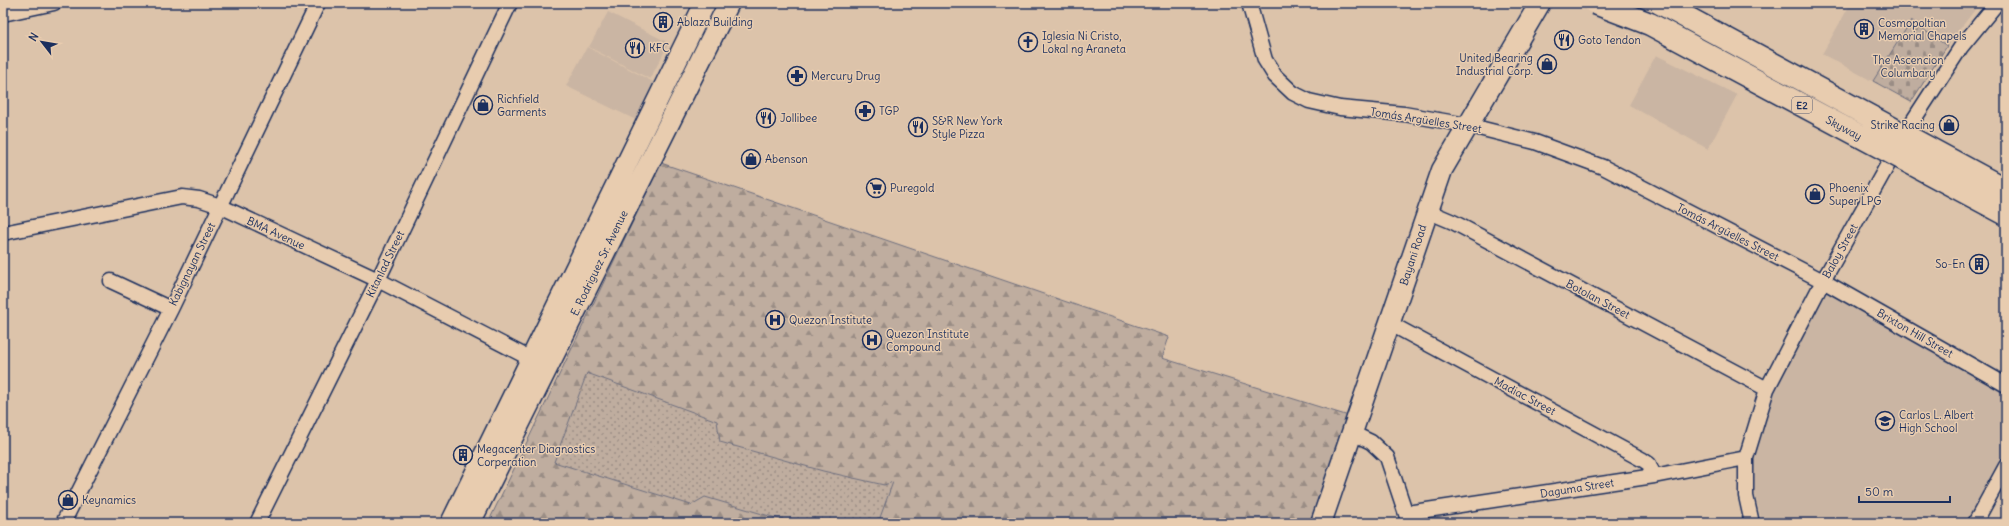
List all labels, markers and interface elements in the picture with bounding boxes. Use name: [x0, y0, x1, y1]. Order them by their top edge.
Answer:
building icon: Ablaza Building: [652, 11, 674, 33]
place label: Ablaza Building: [677, 15, 753, 29]
place label: Cosmopoltian Memorial Chapels: [1878, 16, 1966, 43]
building icon: Cosmopoltian Memorial Chapels: [1853, 18, 1875, 40]
north arrow: [22, 22, 62, 62]
place label: Iglesia Ni Cristo, Lokal ng Araneta: [1042, 29, 1126, 56]
restaurant icon: Goto Tendon: [1553, 29, 1575, 51]
text: N: [25, 30, 41, 44]
church icon: Iglesia Ni Cristo, Lokal ng Araneta: [1017, 31, 1039, 53]
place label: Goto Tendon: [1578, 33, 1641, 47]
restaurant icon: KFC: [624, 37, 646, 59]
place label: KFC: [649, 41, 669, 55]
place label: United Bearing Industrial Corp.: [1456, 51, 1533, 78]
shop icon: United Bearing Industrial Corp.: [1536, 53, 1558, 75]
park label: The Ascencion Columbary: [1872, 53, 1944, 80]
pharmacy icon: Mercury Drug: [786, 65, 808, 87]
place label: Mercury Drug: [811, 69, 880, 83]
place label: Richfield Garments: [497, 92, 546, 119]
shop icon: Richfield Garments: [472, 94, 494, 116]
road number: E2: [1792, 97, 1812, 113]
pharmacy icon: TGP: [854, 100, 876, 122]
place label: TGP: [879, 104, 899, 118]
street label: Tomás Argüelles Street: [1369, 104, 1483, 136]
restaurant icon: Jollibee: [755, 107, 777, 129]
place label: Jollibee: [780, 111, 817, 125]
street label: Skyway: [1823, 113, 1865, 143]
place label: S&R New York Style Pizza: [932, 114, 1003, 141]
shop icon: Strike Racing: [1938, 114, 1960, 136]
restaurant icon: S&R New York Style Pizza: [907, 116, 929, 138]
place label: Strike Racing: [1871, 118, 1935, 132]
shop icon: Abenson: [740, 148, 762, 170]
place label: Abenson: [765, 152, 808, 166]
supermarket icon: Puregold: [865, 177, 887, 199]
place label: Puregold: [890, 181, 935, 195]
place label: Phoenix Super LPG: [1829, 181, 1881, 208]
shop icon: Phoenix Super LPG: [1804, 183, 1826, 205]
street label: Tomás Argüelles Street: [1675, 200, 1782, 264]
street label: E. Rodriguez Sr. Avenue: [567, 208, 631, 318]
street label: BMA Avenue: [245, 213, 307, 253]
street label: Kabignayan Street: [166, 220, 218, 308]
street label: Baloy Street: [1819, 221, 1861, 281]
street label: Bayani Road: [1397, 222, 1430, 287]
street label: Kitanlad Street: [363, 228, 407, 300]
building icon: So-En: [1968, 253, 1990, 275]
place label: So-En: [1935, 257, 1965, 271]
street label: Botolan Street: [1564, 276, 1633, 322]
street label: Brixton Hill Street: [1874, 306, 1956, 361]
hospital icon: Quezon Institute: [764, 309, 786, 331]
place label: Quezon Institute: [789, 313, 872, 327]
place label: Quezon Institute Compound: [886, 327, 969, 354]
hospital icon: Quezon Institute Compound: [861, 329, 883, 351]
street label: Madiac Street: [1492, 374, 1558, 418]
place label: Carlos L. Albert High School: [1899, 408, 1974, 435]
school or university icon: Carlos L. Albert High School: [1874, 410, 1896, 432]
place label: Megacenter Diagnostics Corperation: [477, 442, 595, 469]
building icon: Megacenter Diagnostics Corperation: [452, 444, 474, 466]
street label: Daguma Street: [1539, 475, 1615, 501]
scale bar: [1859, 478, 1950, 504]
text: 50 m: [1865, 484, 1894, 499]
shop icon: Keynamics: [57, 489, 79, 511]
place label: Keynamics: [82, 493, 136, 507]

